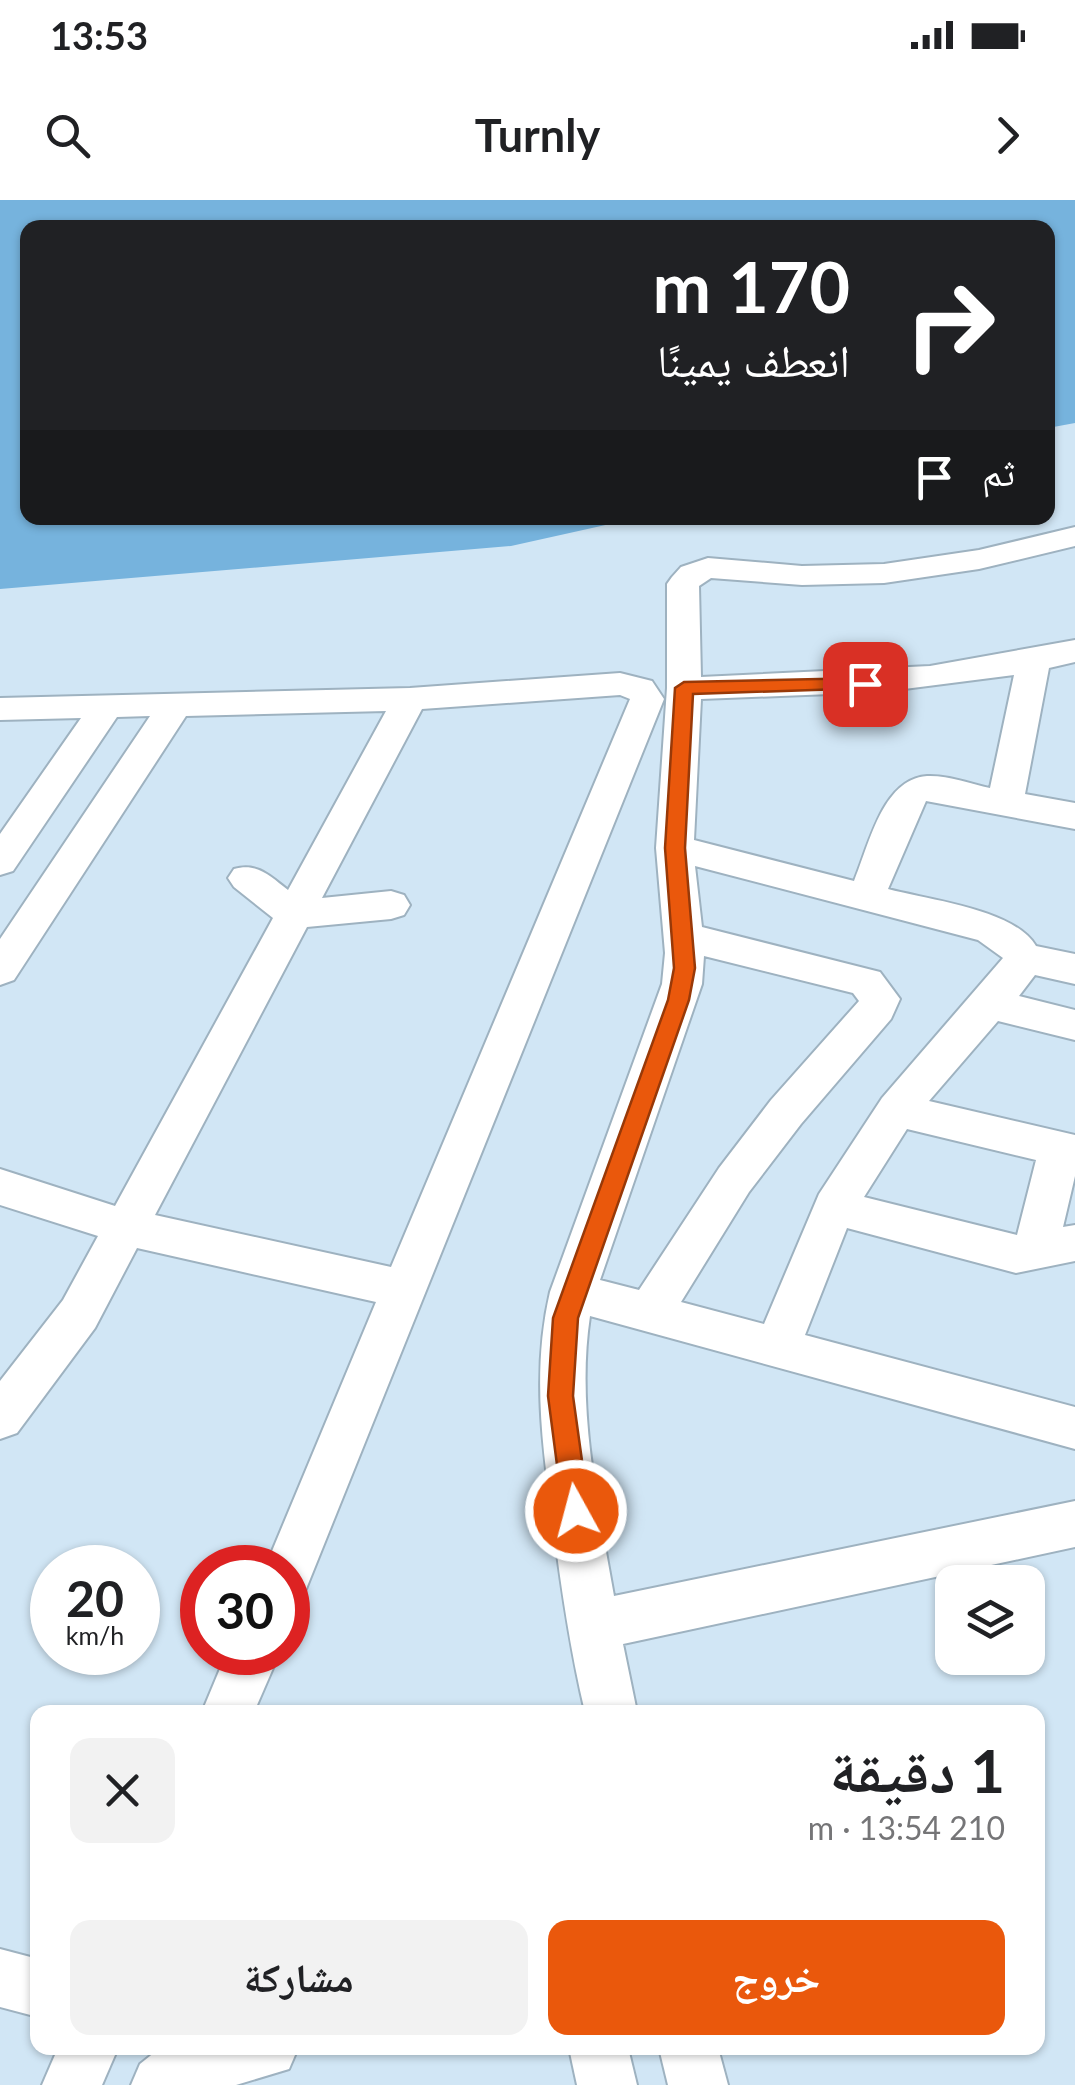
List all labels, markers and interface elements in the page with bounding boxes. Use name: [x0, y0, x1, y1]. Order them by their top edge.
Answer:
text: 13:53: [50, 12, 148, 58]
icon: search: [40, 108, 95, 163]
text: Turnly: [475, 108, 600, 162]
icon: forward: [980, 108, 1035, 163]
text: 170 m: [653, 244, 850, 328]
icon: right: [885, 260, 1015, 390]
text: انعطف يمينًا: [657, 333, 850, 387]
text: ثم: [982, 448, 1015, 494]
icon: arrive: [907, 450, 962, 505]
pin: [823, 642, 908, 727]
icon: arrive: [838, 657, 893, 712]
position arrow: [524, 1459, 628, 1563]
speed limit sign: 30: [180, 1545, 310, 1675]
map controls: [935, 1565, 1045, 1675]
button: layers: [935, 1565, 1045, 1675]
text: 20: [66, 1568, 124, 1628]
text: km/h: [66, 1620, 124, 1650]
text: 1 دقيقة: [830, 1734, 1005, 1806]
button: close: [70, 1738, 175, 1843]
text: 210 m · 13:54: [808, 1808, 1005, 1847]
button: مشاركة: [70, 1920, 528, 2035]
button: خروج: [548, 1920, 1005, 2035]

